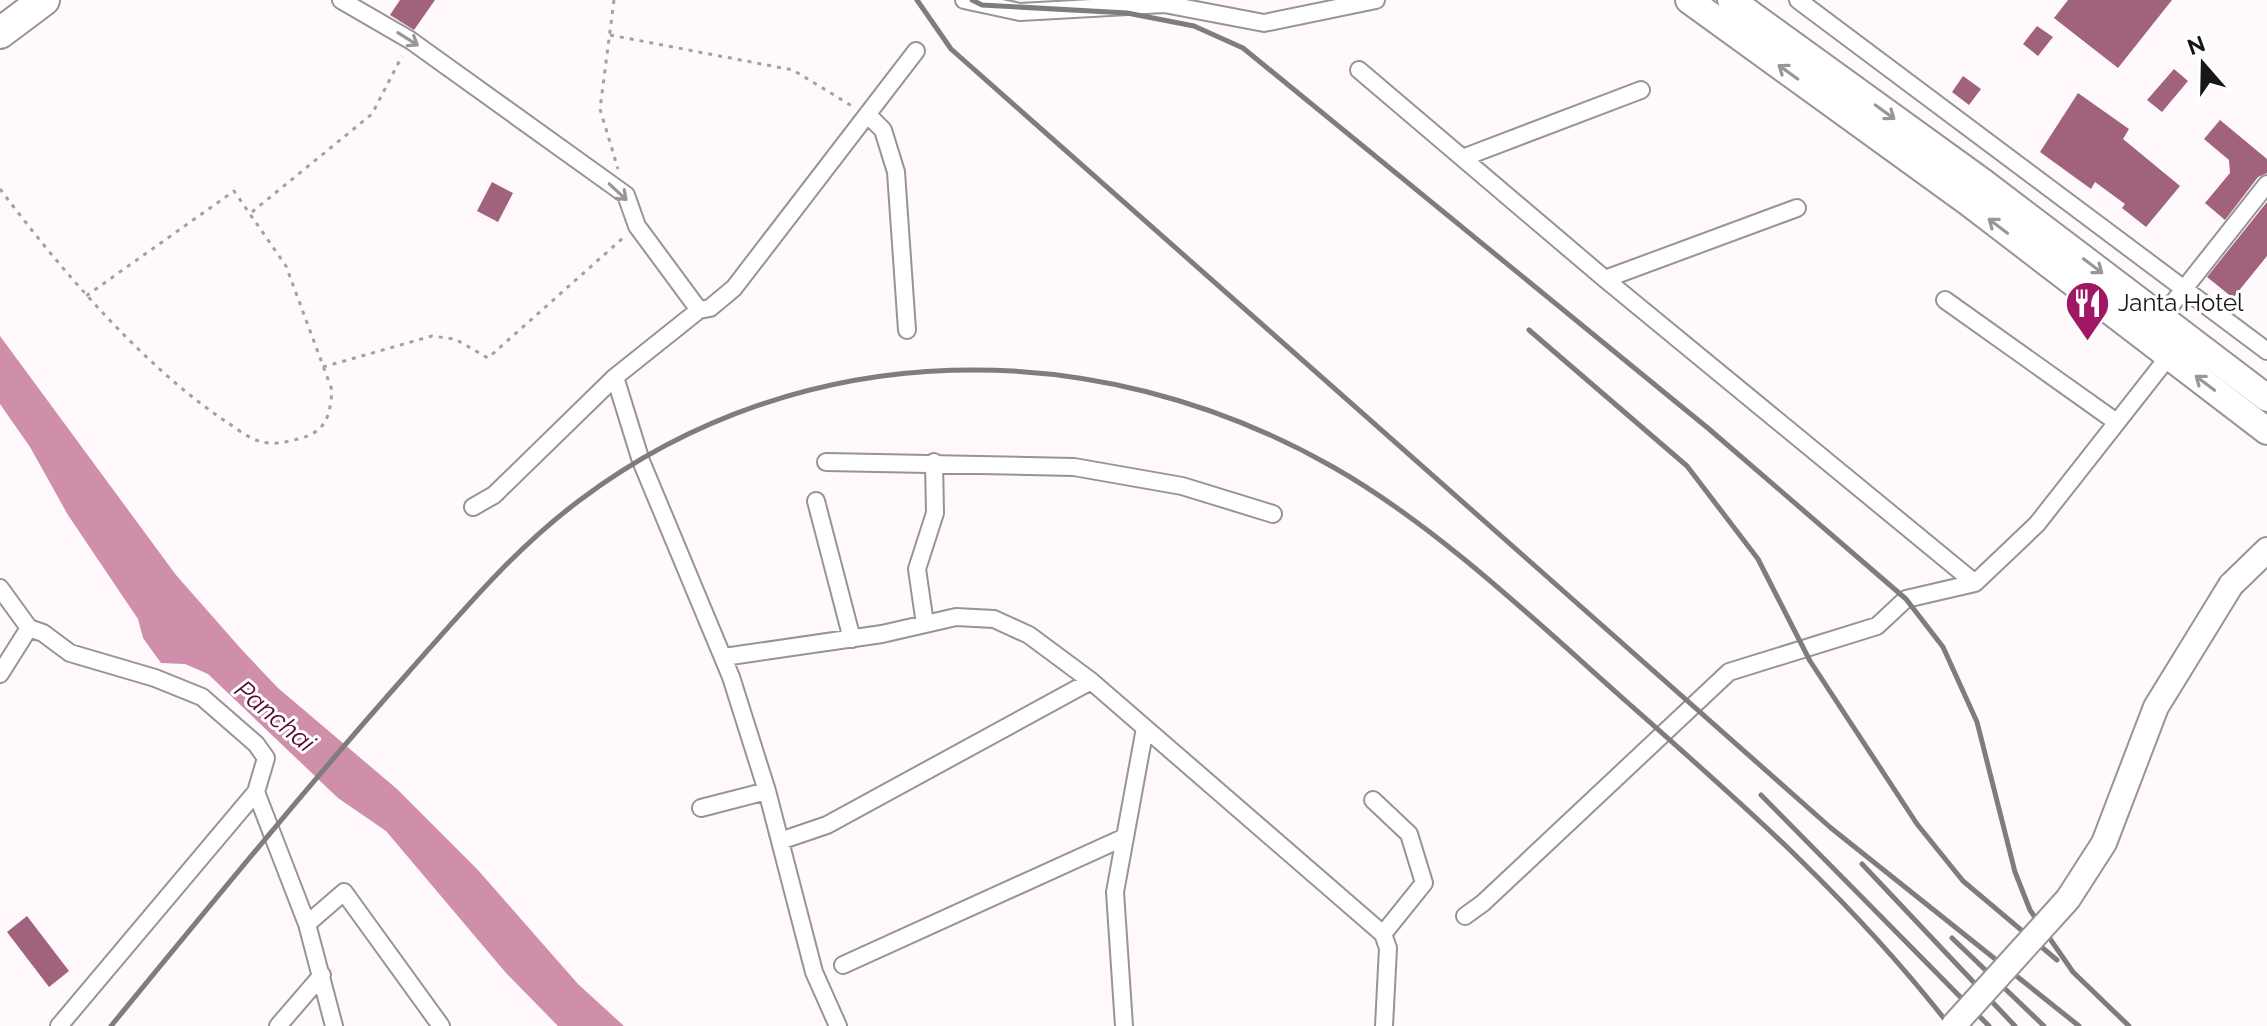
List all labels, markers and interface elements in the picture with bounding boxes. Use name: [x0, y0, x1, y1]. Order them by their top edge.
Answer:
north arrow: [2163, 24, 2243, 104]
text: N: [2184, 30, 2208, 60]
one-way arrow: [397, 31, 419, 48]
one-way arrow: [1778, 64, 1800, 80]
one-way arrow: [1873, 103, 1895, 120]
one-way arrow: [608, 181, 628, 201]
one-way arrow: [1988, 217, 2009, 234]
one-way arrow: [2082, 258, 2104, 275]
restaurant icon: Janta Hotel: [2063, 279, 2111, 342]
place label: Janta Hotel: [2118, 288, 2244, 317]
one-way arrow: [2195, 375, 2216, 392]
water label: Panchai: [229, 674, 322, 759]

